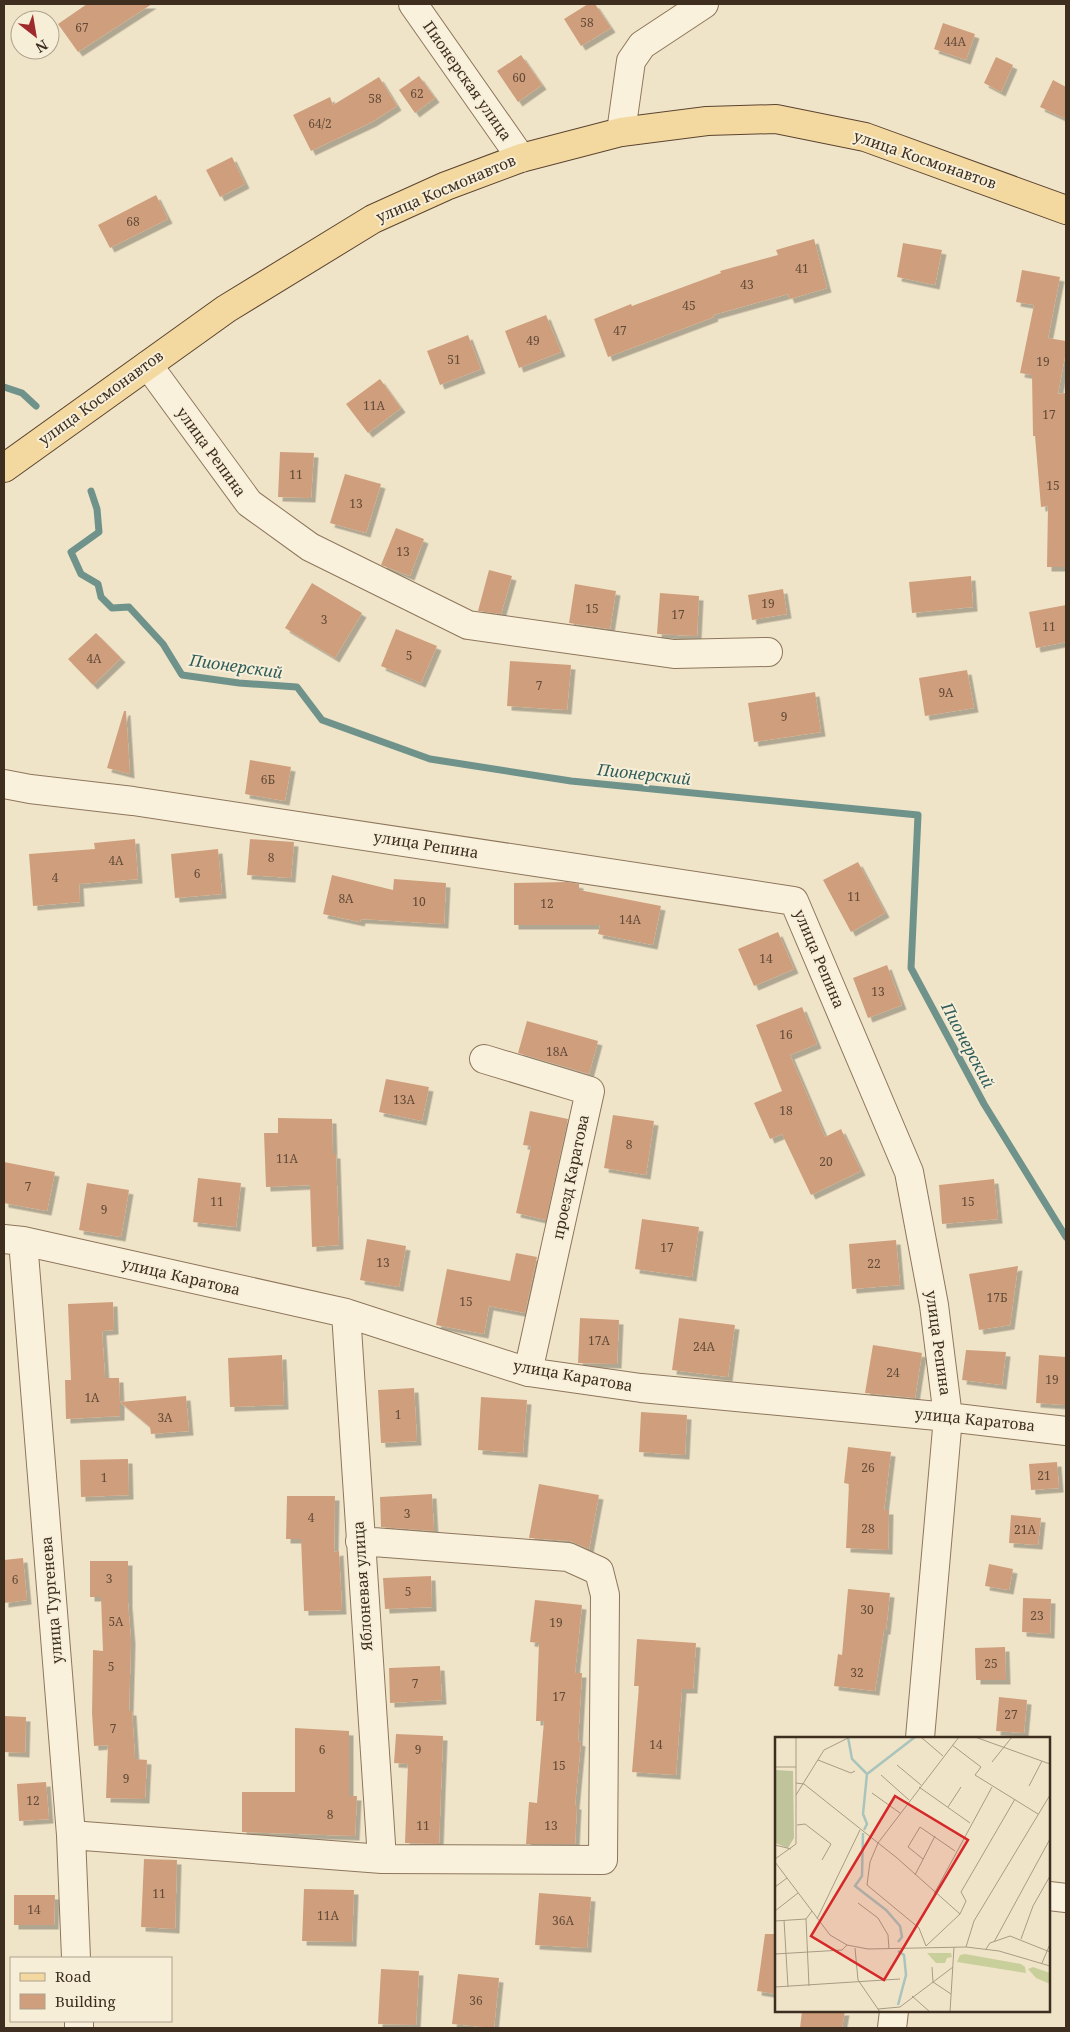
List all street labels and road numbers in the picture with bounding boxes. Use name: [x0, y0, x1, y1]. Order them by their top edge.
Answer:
street label: Пионерская улица: [419, 17, 517, 144]
street label: улица Космонавтов: [851, 125, 999, 193]
street label: улица Космонавтов: [373, 150, 518, 227]
street label: улица Космонавтов: [34, 345, 167, 449]
street label: улица Репина: [173, 403, 251, 500]
street label: улица Репина: [372, 826, 480, 862]
street label: улица Репина: [790, 906, 850, 1011]
street label: проезд Каратова: [547, 1113, 593, 1241]
street label: улица Каратова: [120, 1253, 242, 1299]
street label: улица Репина: [922, 1289, 956, 1397]
street label: улица Каратова: [512, 1355, 634, 1395]
street label: улица Каратова: [914, 1403, 1036, 1435]
street label: Яблоневая улица: [347, 1520, 377, 1653]
street label: улица Тургенева: [35, 1536, 67, 1665]

